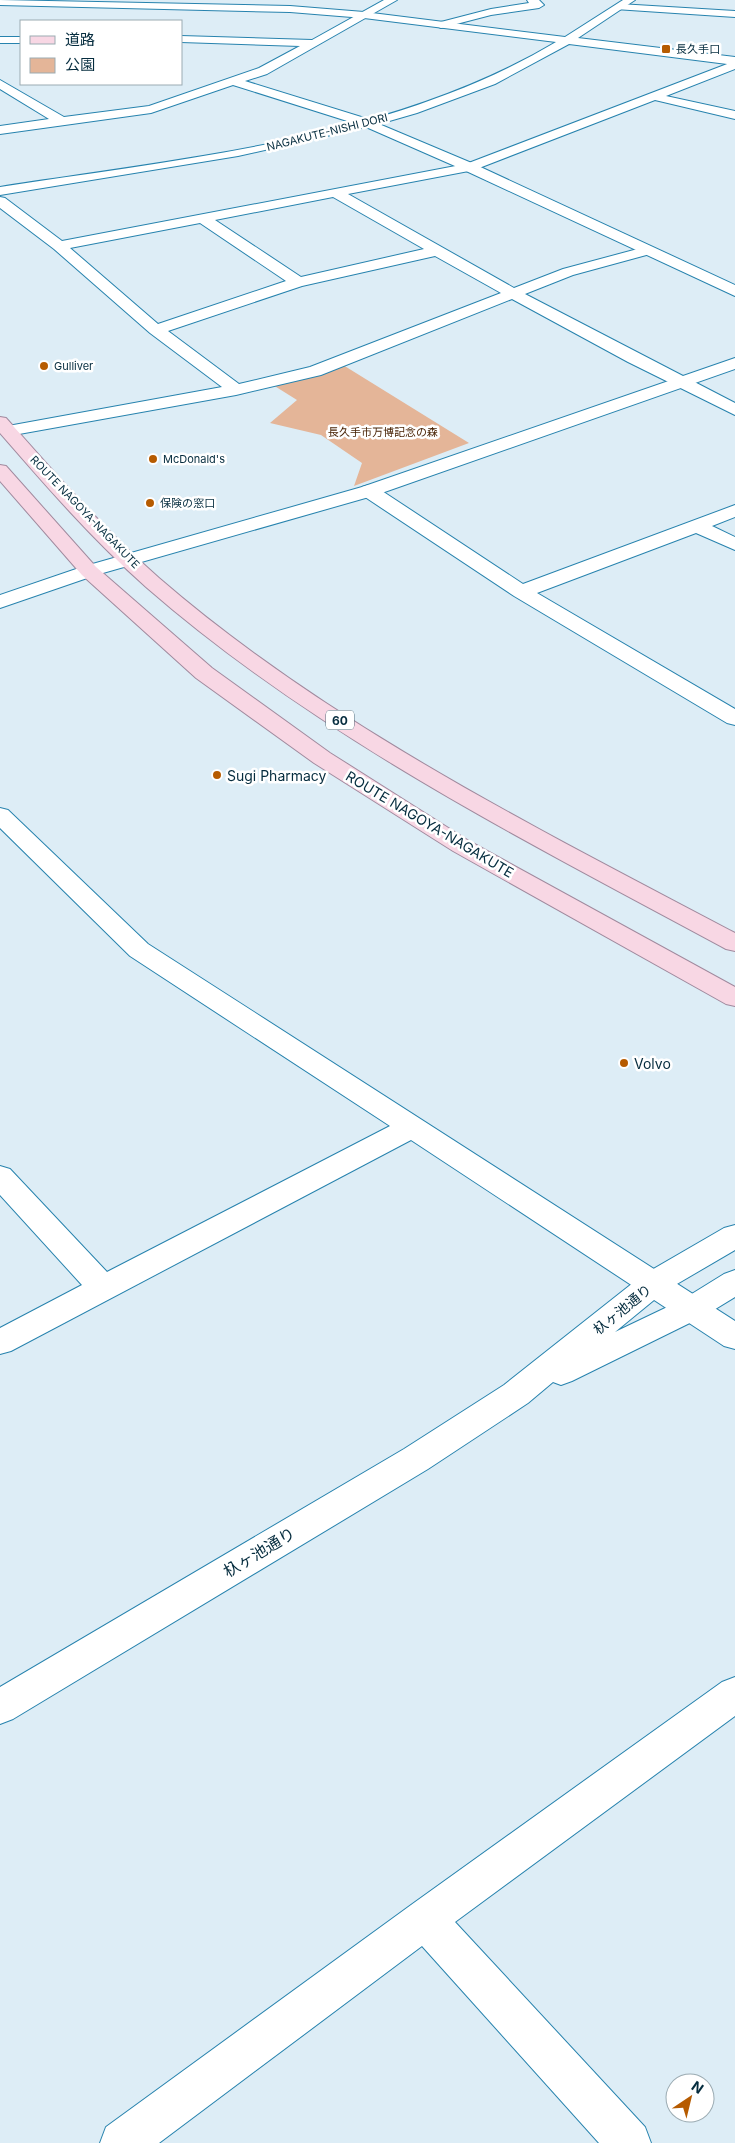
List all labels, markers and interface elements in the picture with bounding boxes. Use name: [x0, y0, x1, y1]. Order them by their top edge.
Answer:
legend: [20, 20, 182, 85]
text: 道路: [65, 30, 95, 49]
place label: 長久手口: [676, 42, 720, 56]
marker: 長久手口: [660, 43, 672, 55]
text: 公園: [65, 55, 95, 74]
street label: NAGAKUTE-NISHI DORI: [265, 110, 389, 154]
place label: Gulliver: [54, 359, 93, 373]
marker: Gulliver: [38, 360, 50, 372]
park label: 長久手市万博記念の森: [328, 425, 438, 439]
place label: McDonald's: [163, 452, 225, 466]
street label: ROUTE NAGOYA-NAGAKUTE: [27, 453, 143, 571]
marker: McDonald's: [147, 453, 159, 465]
place label: 保険の窓口: [160, 496, 215, 510]
marker: 保険の窓口: [144, 497, 156, 509]
road number: 60: [326, 710, 354, 730]
place label: Sugi Pharmacy: [227, 767, 327, 784]
street label: ROUTE NAGOYA-NAGAKUTE: [343, 767, 517, 881]
marker: Sugi Pharmacy: [211, 769, 223, 781]
place label: Volvo: [634, 1055, 671, 1072]
marker: Volvo: [618, 1057, 630, 1069]
street label: 杁ヶ池通り: [589, 1280, 655, 1338]
street label: 杁ヶ池通り: [220, 1523, 298, 1581]
north arrow: [665, 2073, 715, 2123]
text: N: [688, 2077, 707, 2097]

